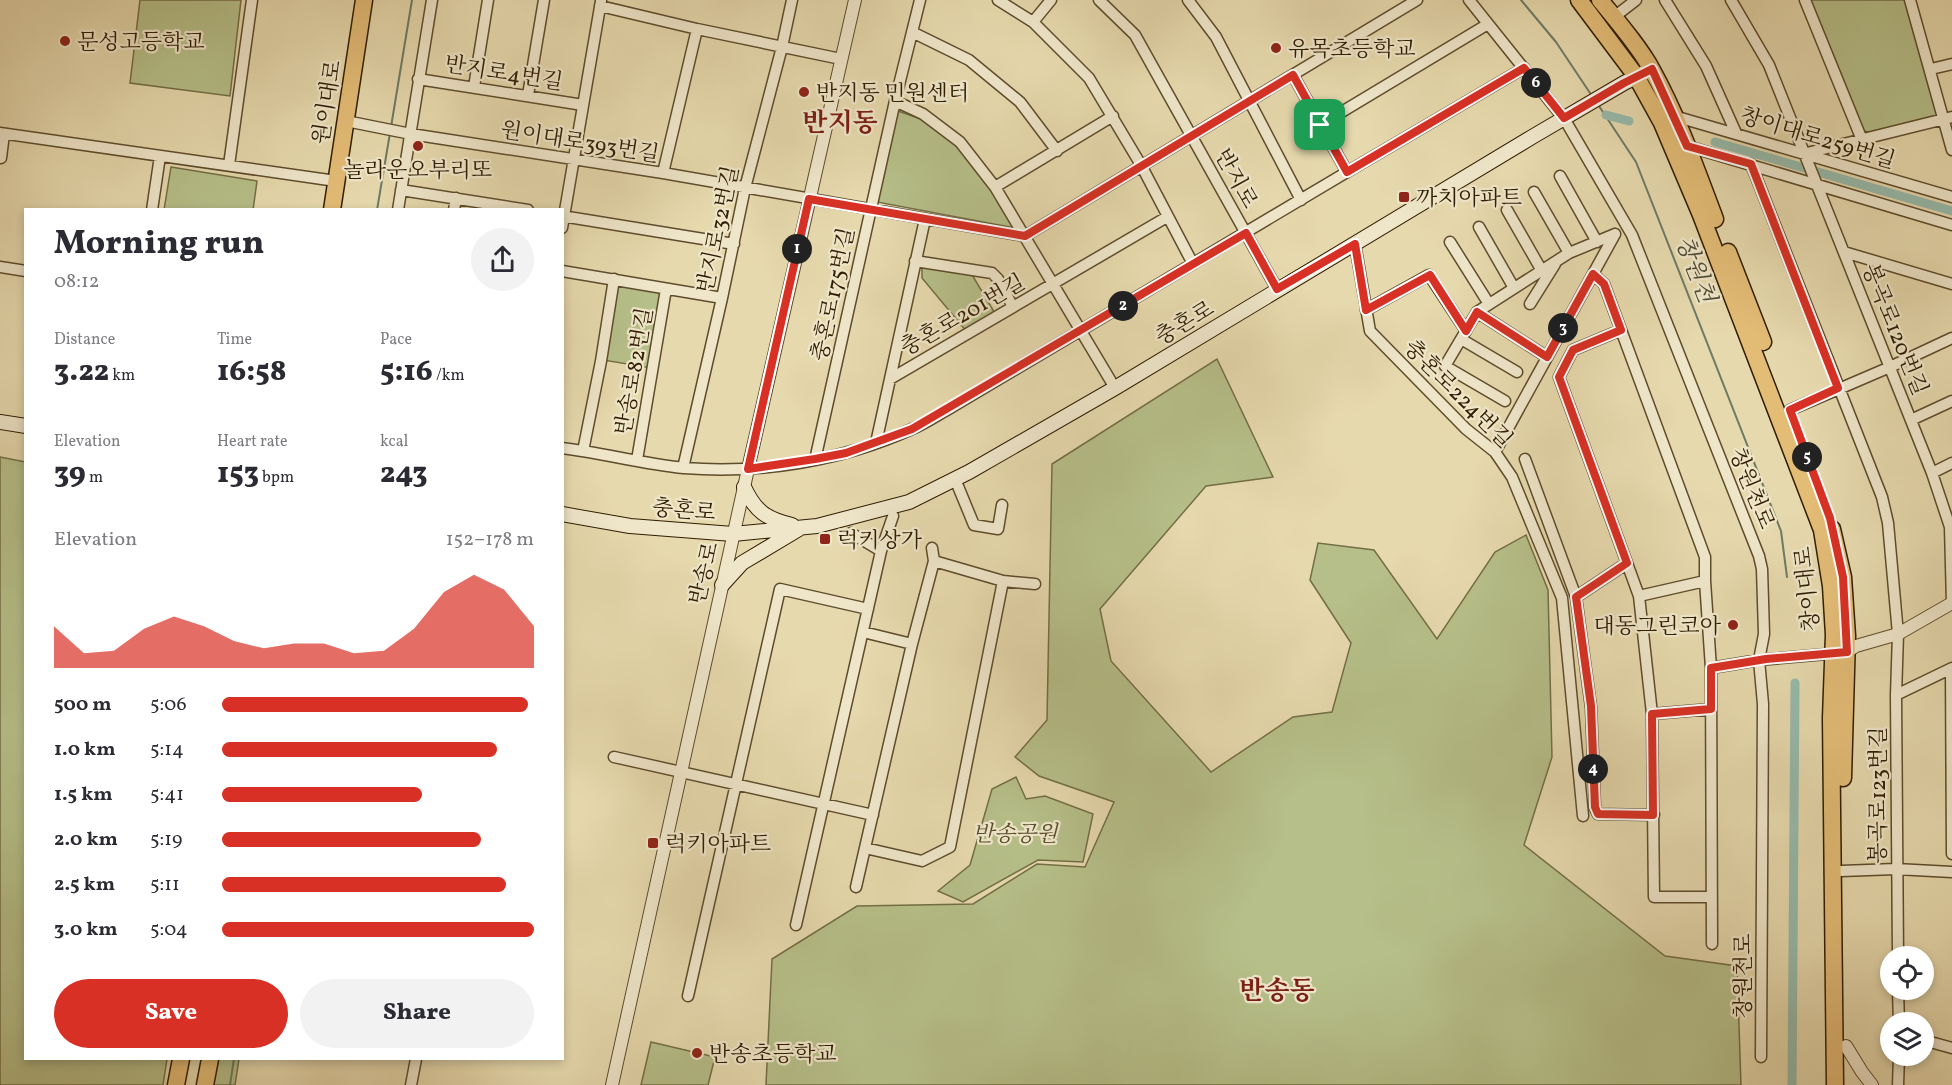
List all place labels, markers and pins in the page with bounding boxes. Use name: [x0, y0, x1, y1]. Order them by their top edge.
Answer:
place label: 문성고등학교: [77, 28, 205, 59]
marker: 문성고등학교: [58, 34, 72, 48]
place label: 유목초등학교: [1288, 35, 1416, 66]
marker: 유목초등학교: [1269, 41, 1283, 55]
pin: 6: [1521, 68, 1551, 98]
place label: 반지동 민원센터: [816, 79, 969, 110]
marker: 반지동 민원센터: [797, 85, 811, 99]
pin: [1294, 99, 1345, 150]
marker: 놀라운오부리또: [411, 139, 425, 153]
place label: 놀라운오부리또: [344, 156, 492, 187]
place label: 까치아파트: [1416, 184, 1522, 215]
marker: 까치아파트: [1397, 190, 1411, 204]
pin: 1: [782, 234, 812, 264]
pin: 2: [1108, 291, 1138, 321]
pin: 3: [1548, 313, 1578, 343]
pin: 5: [1792, 442, 1822, 472]
place label: 럭키상가: [837, 526, 923, 557]
marker: 럭키상가: [818, 532, 832, 546]
place label: 대동그린코아: [1593, 612, 1722, 643]
marker: 대동그린코아: [1726, 618, 1740, 632]
pin: 4: [1578, 754, 1608, 784]
place label: 럭키아파트: [665, 830, 771, 861]
marker: 럭키아파트: [646, 836, 660, 850]
place label: 반송초등학교: [709, 1040, 837, 1071]
marker: 반송초등학교: [690, 1046, 704, 1060]

